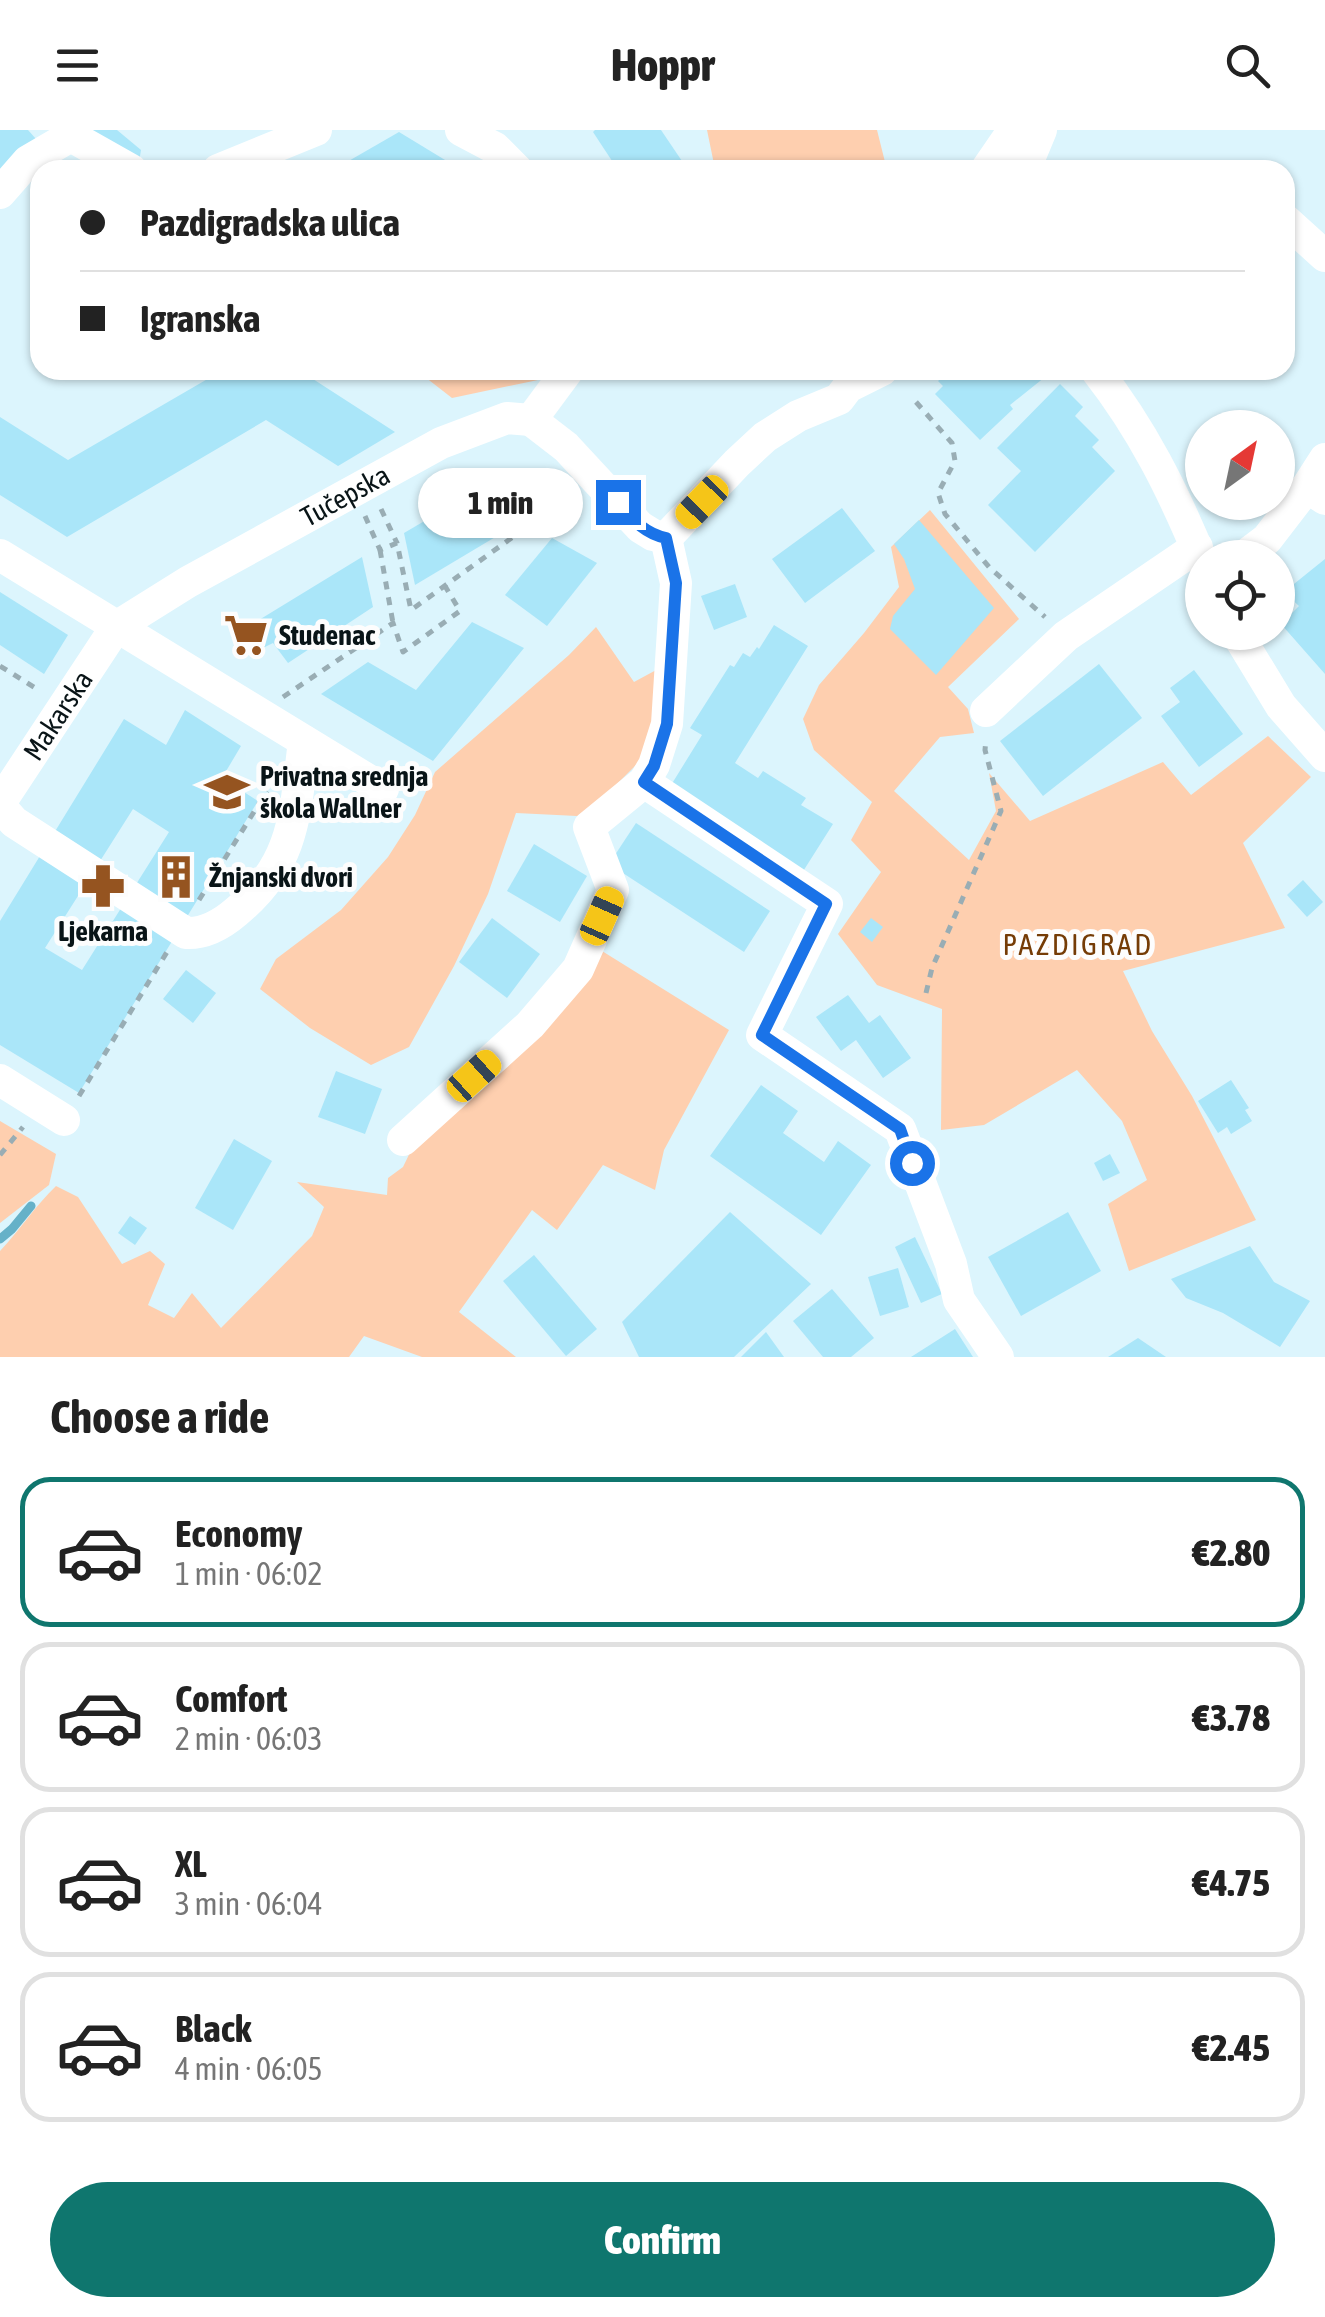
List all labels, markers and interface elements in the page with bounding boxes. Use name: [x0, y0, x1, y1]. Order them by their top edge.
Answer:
icon: menu: [50, 38, 105, 93]
icon: search: [1220, 38, 1275, 93]
text: Hoppr: [611, 39, 714, 91]
text: Pazdigradska ulica: [140, 201, 400, 244]
text: Igranska: [140, 297, 260, 340]
north arrow: [1185, 410, 1295, 520]
map controls: [1185, 410, 1295, 650]
street label: Tučepska: [295, 459, 395, 533]
callout: 1 min: [418, 467, 583, 537]
car: [670, 470, 734, 534]
route end: [596, 480, 641, 525]
text: 1 min: [468, 484, 533, 521]
button: locate: [1185, 540, 1295, 650]
supermarket icon: Studenac: [222, 611, 270, 659]
place label: Studenac: [279, 619, 376, 651]
street label: Makarska: [17, 664, 99, 766]
place label: Privatna srednja škola Wallner: [260, 760, 428, 824]
school or university icon: Privatna srednja škola Wallner: [203, 768, 251, 816]
building icon: Žnjanski dvori: [152, 853, 200, 901]
place label: Žnjanski dvori: [209, 861, 353, 893]
pharmacy icon: Ljekarna: [79, 862, 127, 910]
car: [576, 882, 628, 950]
place label: Ljekarna: [58, 915, 148, 947]
district label: PAZDIGRAD: [1002, 927, 1154, 961]
car: [442, 1045, 506, 1107]
route start: [890, 1141, 935, 1186]
text: Choose a ride: [50, 1391, 269, 1443]
icon: car: [55, 1507, 145, 1597]
text: Economy: [175, 1512, 302, 1555]
text: €2.80: [1193, 1531, 1270, 1574]
text: 1 min · 06:02: [175, 1555, 322, 1592]
icon: car: [55, 1672, 145, 1762]
text: Comfort: [175, 1677, 287, 1720]
text: €3.78: [1193, 1696, 1270, 1739]
text: 2 min · 06:03: [175, 1720, 322, 1757]
icon: car: [55, 1837, 145, 1927]
text: XL: [175, 1842, 207, 1885]
text: €4.75: [1193, 1861, 1270, 1904]
text: 3 min · 06:04: [175, 1885, 322, 1922]
icon: car: [55, 2002, 145, 2092]
text: Black: [175, 2007, 252, 2050]
text: €2.45: [1193, 2026, 1270, 2069]
text: 4 min · 06:05: [175, 2050, 322, 2087]
button: Confirm: [50, 2182, 1275, 2297]

